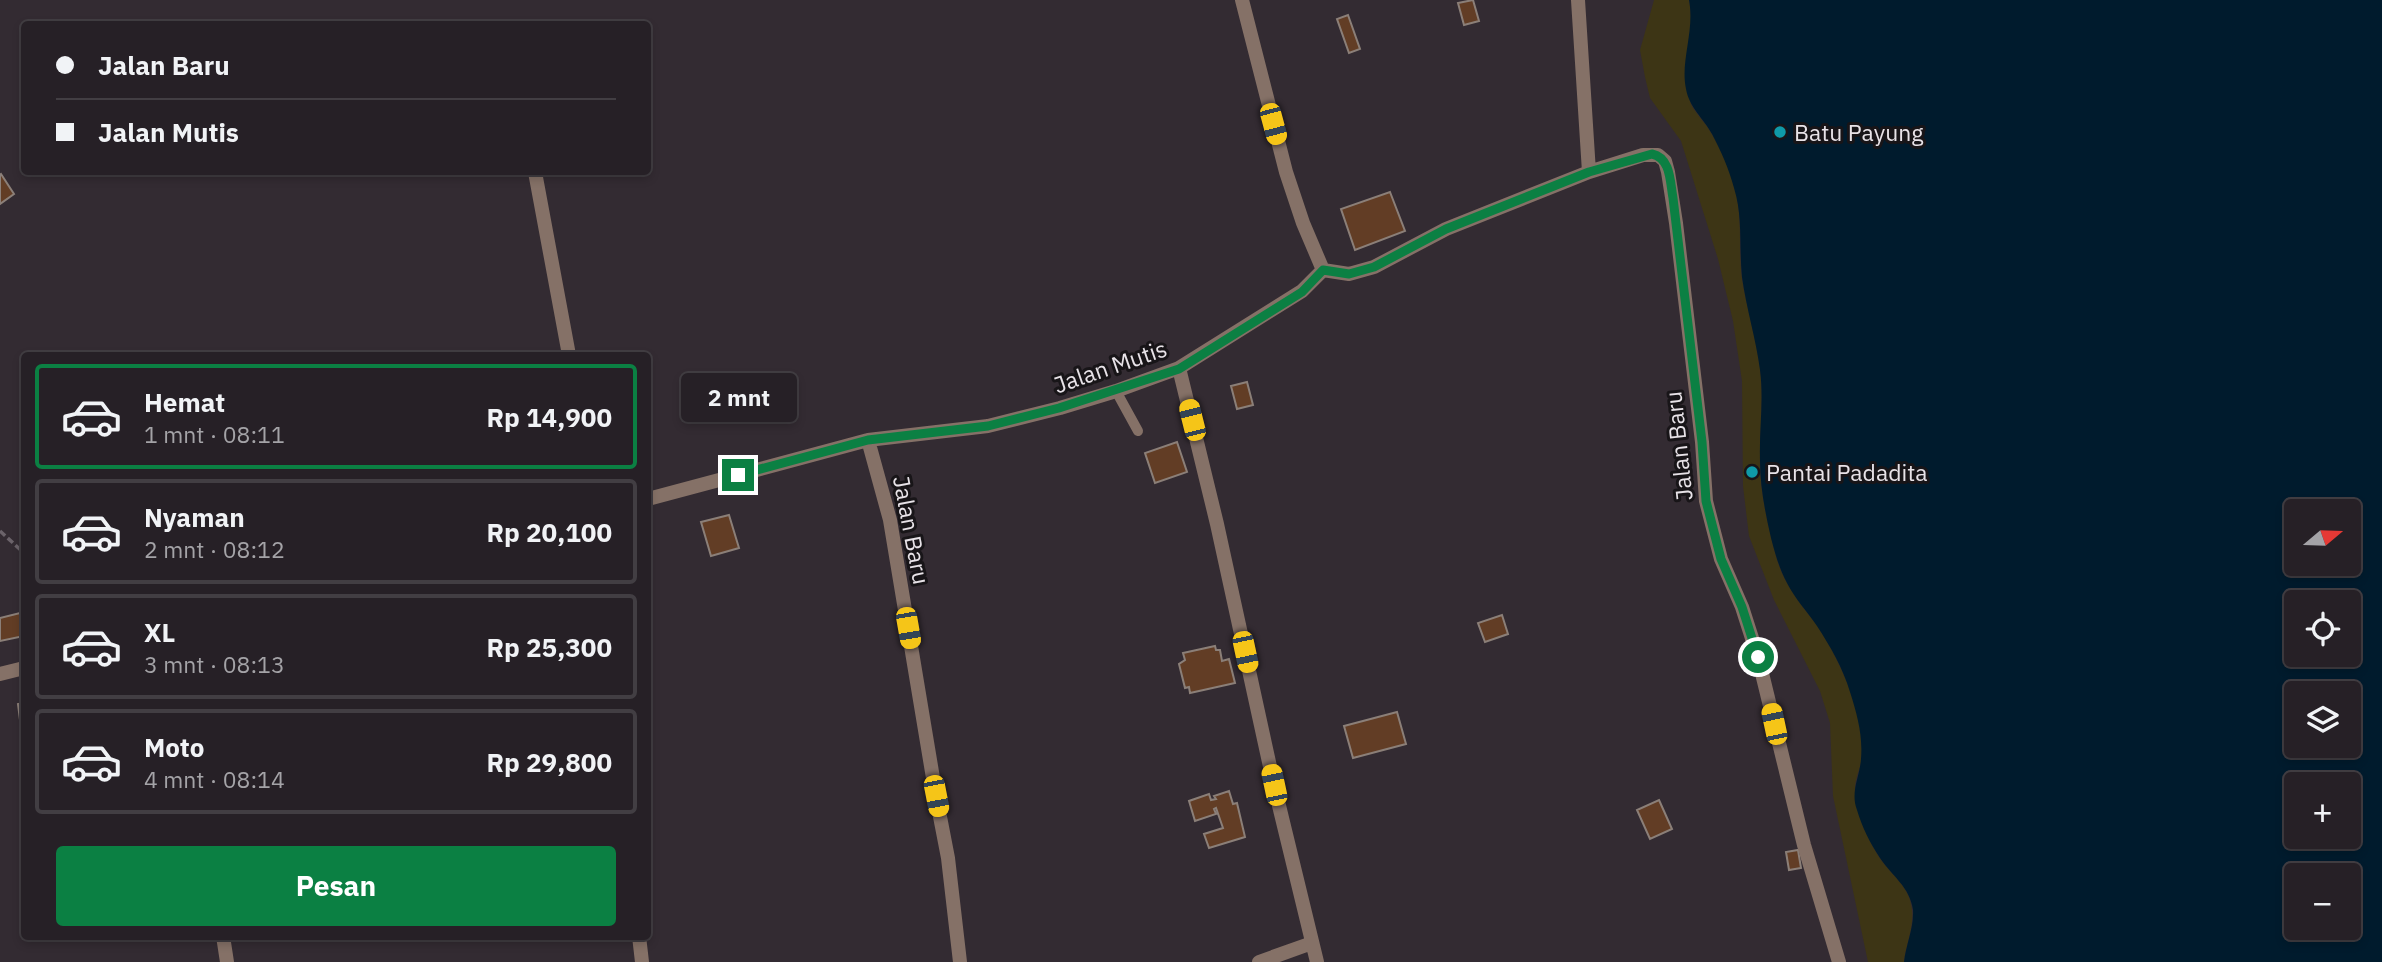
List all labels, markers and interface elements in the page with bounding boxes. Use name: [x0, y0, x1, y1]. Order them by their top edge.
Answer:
text: Jalan Baru: [98, 48, 230, 82]
car: [1258, 101, 1289, 147]
text: Jalan Mutis: [98, 115, 239, 149]
place label: Batu Payung: [1794, 117, 1924, 147]
marker: Batu Payung: [1772, 124, 1788, 140]
street label: Jalan Mutis: [1049, 333, 1171, 399]
callout: 2 mnt: [680, 374, 796, 422]
text: 2 mnt: [708, 382, 770, 412]
icon: car: [60, 385, 123, 448]
text: Hemat: [144, 385, 225, 419]
street label: Jalan Baru: [1657, 390, 1699, 502]
car: [1177, 397, 1208, 443]
text: Rp 14,900: [486, 400, 612, 434]
text: 1 mnt · 08:11: [144, 419, 285, 449]
place label: Pantai Padadita: [1766, 457, 1928, 487]
route end: [722, 459, 754, 491]
marker: Pantai Padadita: [1744, 464, 1760, 480]
street label: Jalan Baru: [887, 473, 937, 587]
north arrow: [2284, 499, 2361, 576]
map controls: [2284, 499, 2361, 940]
icon: car: [60, 500, 123, 563]
text: Nyaman: [144, 500, 245, 534]
text: Rp 20,100: [486, 515, 612, 549]
text: 2 mnt · 08:12: [144, 534, 285, 564]
button: locate: [2284, 590, 2361, 667]
car: [895, 605, 922, 651]
icon: car: [60, 615, 123, 678]
text: XL: [144, 615, 175, 649]
car: [1231, 629, 1260, 675]
text: Rp 25,300: [486, 630, 612, 664]
route start: [1742, 641, 1774, 673]
text: 3 mnt · 08:13: [144, 649, 285, 679]
button: layers: [2284, 681, 2361, 758]
car: [1760, 701, 1789, 747]
icon: car: [60, 730, 123, 793]
text: Moto: [144, 730, 204, 764]
text: Rp 29,800: [486, 745, 612, 779]
car: [1260, 762, 1289, 808]
text: 4 mnt · 08:14: [144, 764, 285, 794]
button: +: [2284, 772, 2361, 849]
car: [922, 773, 951, 819]
button: Pesan: [56, 846, 616, 926]
button: −: [2284, 863, 2361, 940]

